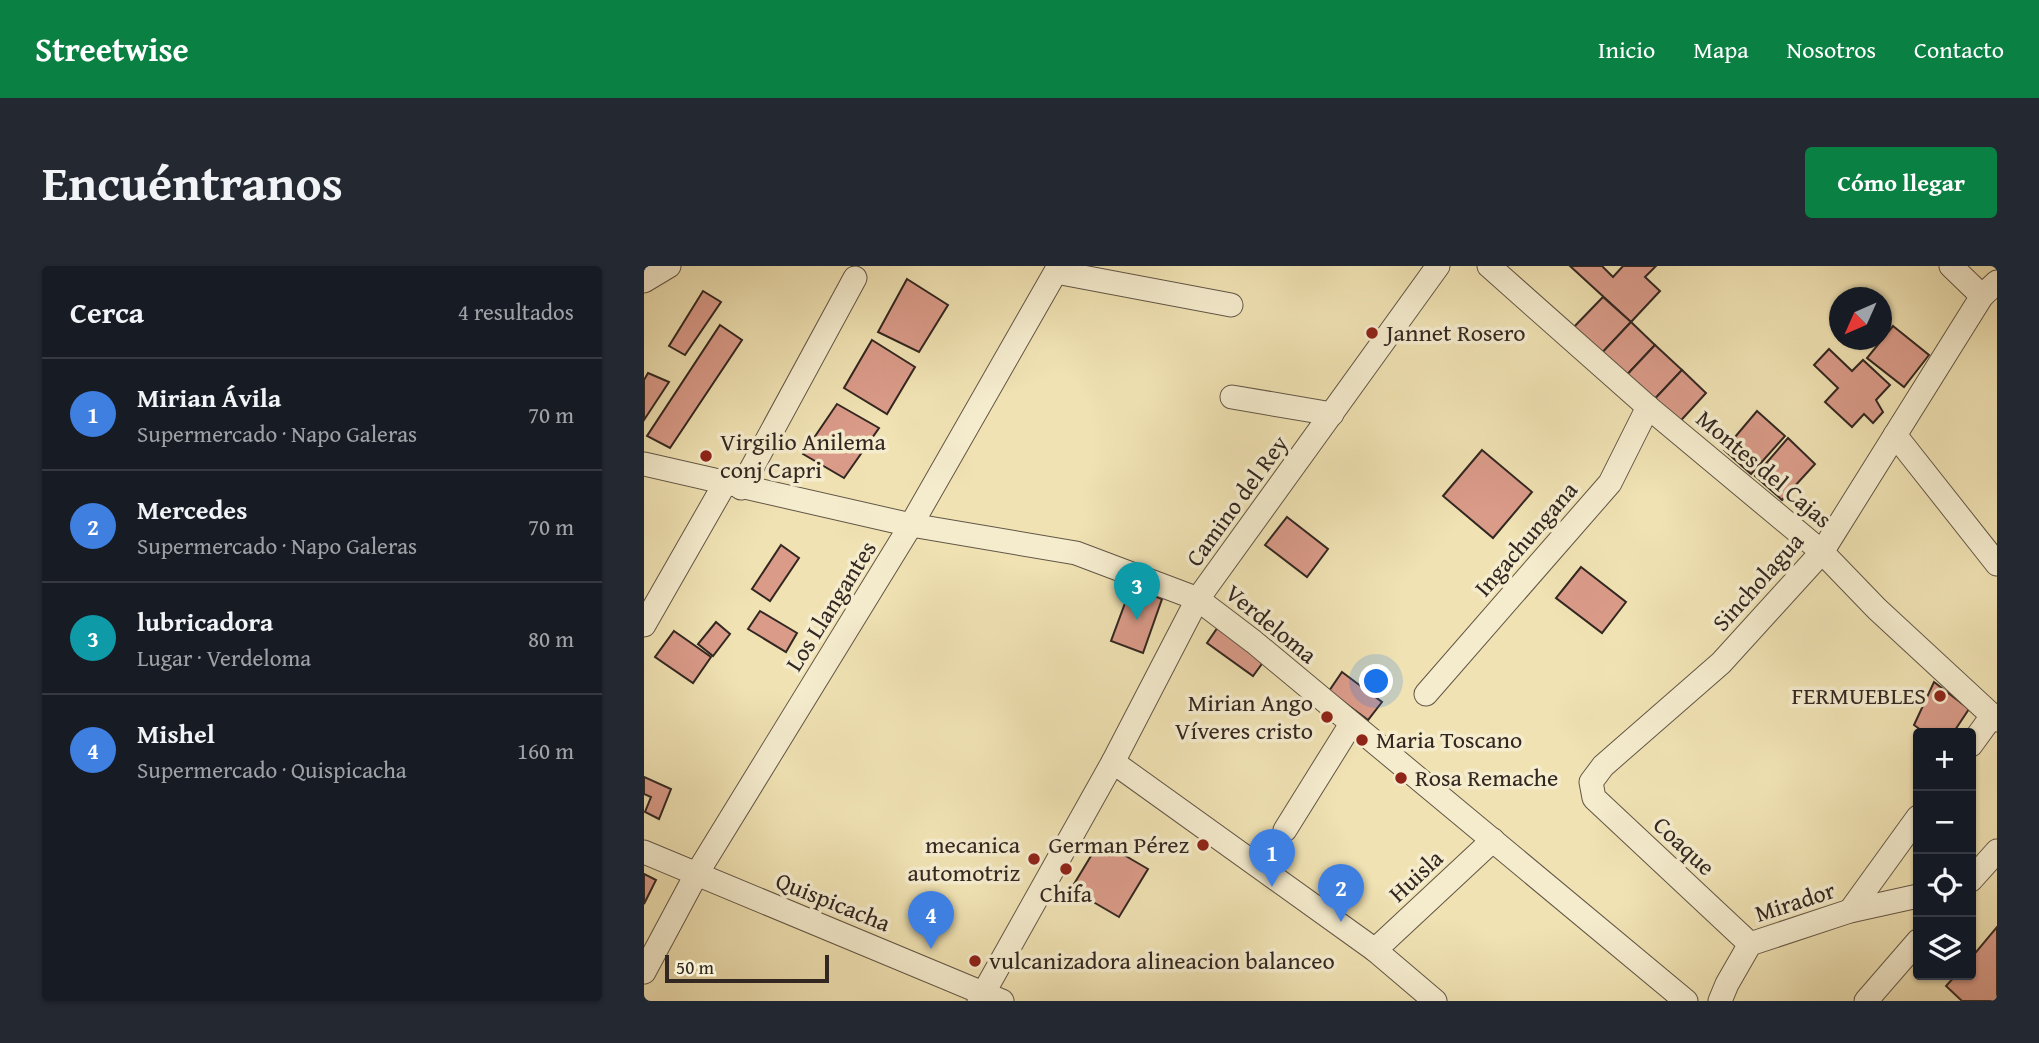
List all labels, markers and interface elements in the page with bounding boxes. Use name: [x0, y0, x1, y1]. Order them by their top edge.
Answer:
text: Streetwise: [35, 25, 189, 73]
text: Inicio: [1598, 32, 1655, 67]
text: Mapa: [1693, 32, 1749, 67]
text: Nosotros: [1787, 32, 1876, 67]
text: Contacto: [1914, 32, 2004, 67]
text: Encuéntranos: [42, 146, 343, 218]
button: Cómo llegar: [1805, 147, 1997, 218]
north arrow: [1829, 287, 1892, 350]
text: Cerca: [70, 290, 144, 334]
text: 4 resultados: [458, 295, 574, 328]
place label: Jannet Rosero: [1383, 315, 1526, 350]
marker: Jannet Rosero: [1364, 325, 1380, 341]
text: Mirian Ávila: [137, 378, 281, 417]
text: 1: [87, 398, 99, 431]
text: 70 m: [528, 398, 574, 431]
street label: Montes del Cajas: [1689, 401, 1840, 536]
text: Supermercado · Napo Galeras: [137, 417, 417, 450]
place label: Virgilio Anilema conj Capri: [720, 424, 886, 487]
street label: Camino del Rey: [1177, 428, 1296, 574]
marker: Virgilio Anilema conj Capri: [698, 448, 714, 464]
street label: Ingachungana: [1466, 473, 1586, 604]
text: Mercedes: [137, 490, 247, 529]
text: 2: [87, 510, 99, 543]
text: 70 m: [528, 510, 574, 543]
street label: Sincholagua: [1704, 524, 1812, 639]
text: Supermercado · Napo Galeras: [137, 529, 417, 562]
street label: Los Llangantes: [777, 534, 885, 678]
pin: 3: [1114, 562, 1160, 620]
street label: Verdeloma: [1218, 576, 1325, 672]
text: lubricadora: [137, 602, 273, 641]
text: 3: [87, 622, 99, 655]
text: 80 m: [528, 622, 574, 655]
text: Lugar · Verdeloma: [137, 641, 311, 674]
your location: [1359, 664, 1393, 698]
place label: FERMUEBLES: [1792, 678, 1926, 713]
place label: Mirian Ango Víveres cristo: [1175, 685, 1313, 748]
marker: FERMUEBLES: [1932, 688, 1948, 704]
marker: Mirian Ango Víveres cristo: [1319, 709, 1335, 725]
text: Mishel: [137, 714, 215, 753]
place label: Maria Toscano: [1376, 722, 1522, 757]
map controls: [1913, 728, 1976, 980]
button: +: [1913, 728, 1976, 791]
marker: Maria Toscano: [1354, 732, 1370, 748]
text: 4: [87, 734, 99, 767]
text: 160 m: [517, 734, 574, 767]
text: Supermercado · Quispicacha: [137, 753, 407, 786]
place label: Rosa Remache: [1415, 760, 1558, 795]
marker: Rosa Remache: [1393, 770, 1409, 786]
button: −: [1913, 791, 1976, 854]
street label: Coaque: [1646, 808, 1723, 884]
place label: mecanica automotriz: [908, 827, 1021, 890]
place label: German Pérez: [1049, 827, 1189, 862]
pin: 1: [1249, 829, 1295, 887]
marker: German Pérez: [1195, 837, 1211, 853]
street label: Huisla: [1381, 841, 1451, 910]
marker: mecanica automotriz: [1026, 851, 1042, 867]
button: locate: [1913, 854, 1976, 917]
marker: Chifa: [1058, 861, 1074, 877]
street label: Quispicacha: [771, 863, 896, 941]
pin: 2: [1318, 864, 1364, 922]
street label: Mirador: [1750, 872, 1840, 931]
place label: Chifa: [1040, 876, 1093, 911]
pin: 4: [908, 891, 954, 949]
button: layers: [1913, 917, 1976, 980]
place label: vulcanizadora alineacion balanceo: [989, 943, 1335, 978]
scale bar: [665, 952, 830, 984]
text: 50 m: [676, 953, 714, 981]
marker: vulcanizadora alineacion balanceo: [967, 953, 983, 969]

